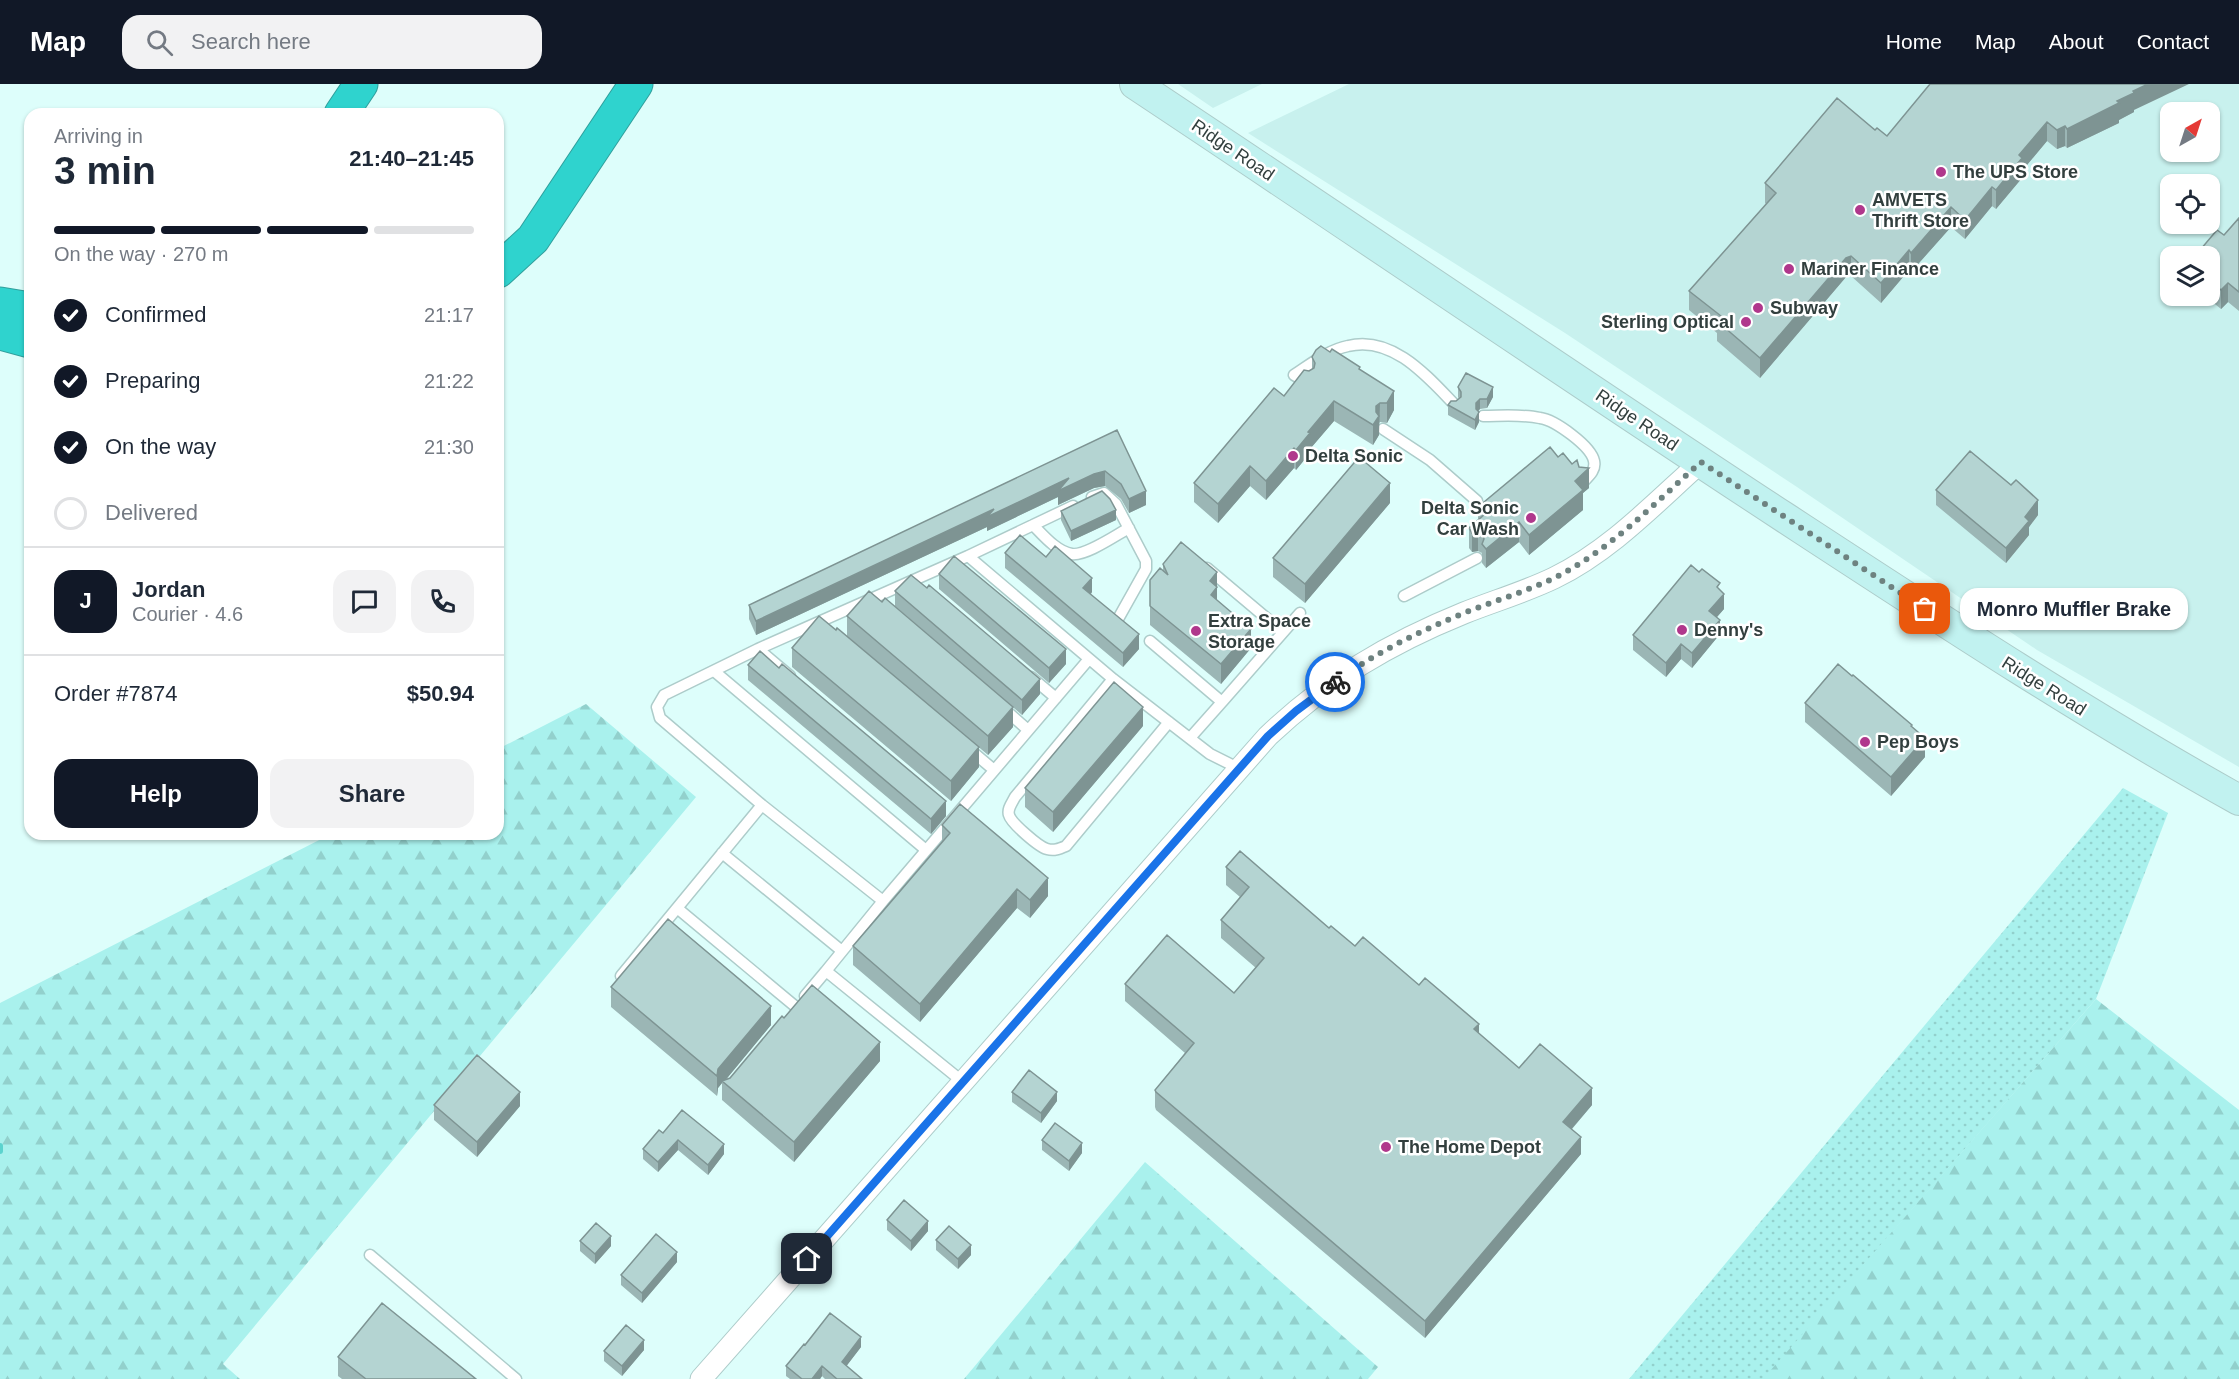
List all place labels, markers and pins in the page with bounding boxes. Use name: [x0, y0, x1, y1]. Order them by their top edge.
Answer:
place label: The UPS Store: [1953, 162, 2078, 182]
marker: The UPS Store: [1934, 165, 1948, 179]
place label: AMVETS Thrift Store: [1872, 190, 1969, 231]
marker: AMVETS Thrift Store: [1853, 203, 1867, 217]
place label: Mariner Finance: [1801, 259, 1939, 279]
marker: Mariner Finance: [1782, 262, 1796, 276]
place label: Subway: [1770, 298, 1838, 318]
marker: Subway: [1751, 301, 1765, 315]
place label: Sterling Optical: [1601, 312, 1734, 332]
marker: Sterling Optical: [1739, 315, 1753, 329]
place label: Delta Sonic: [1305, 446, 1403, 466]
marker: Delta Sonic: [1286, 449, 1300, 463]
place label: Delta Sonic Car Wash: [1421, 498, 1519, 539]
marker: Delta Sonic Car Wash: [1524, 511, 1538, 525]
pin: [1899, 583, 1950, 634]
callout: Monro Muffler Brake: [1961, 588, 2189, 630]
place label: Extra Space Storage: [1208, 611, 1311, 652]
place label: Denny's: [1694, 620, 1763, 640]
marker: Denny's: [1675, 623, 1689, 637]
marker: Extra Space Storage: [1189, 624, 1203, 638]
place label: Pep Boys: [1877, 732, 1959, 752]
marker: Pep Boys: [1858, 735, 1872, 749]
place label: The Home Depot: [1398, 1137, 1541, 1157]
marker: The Home Depot: [1379, 1140, 1393, 1154]
pin: [781, 1233, 832, 1284]

